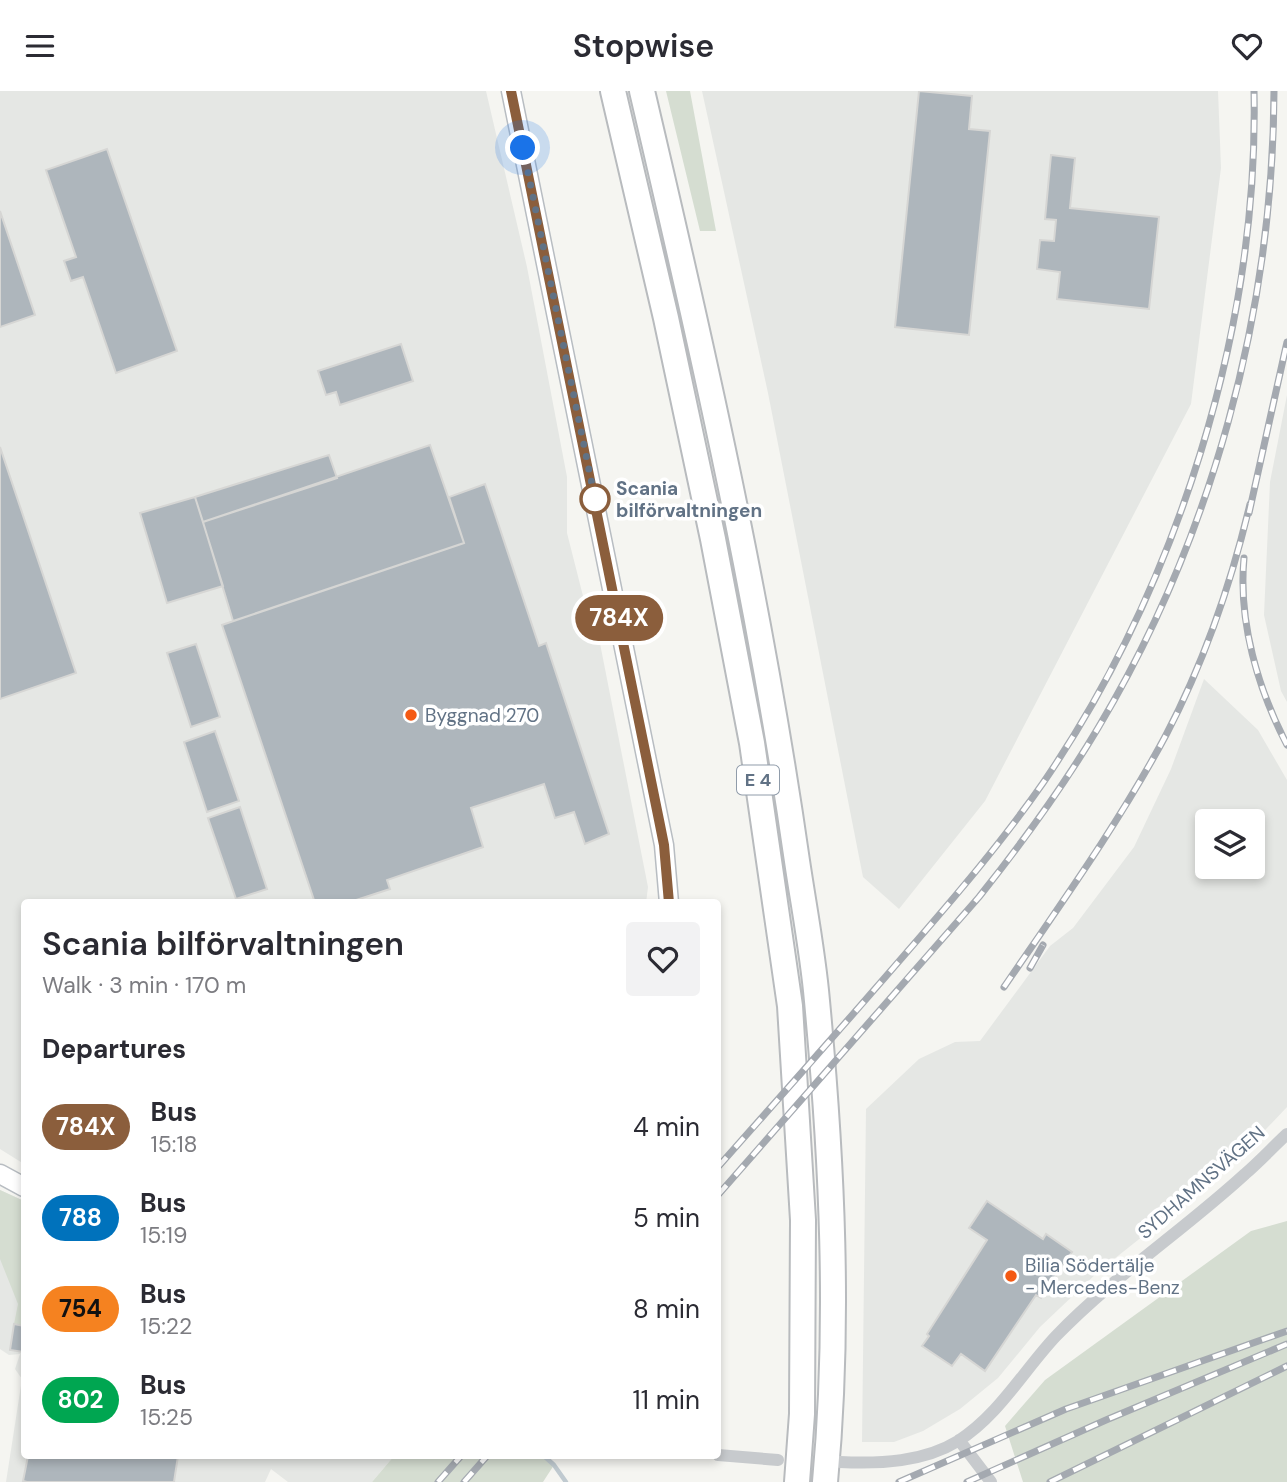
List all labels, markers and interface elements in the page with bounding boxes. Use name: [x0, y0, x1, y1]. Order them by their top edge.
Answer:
text: Stopwise: [573, 25, 714, 67]
icon: menu: [21, 27, 59, 65]
icon: heart: [1228, 27, 1266, 65]
your location: [505, 130, 540, 165]
place label: Scania bilförvaltningen: [616, 476, 762, 523]
marker: Scania bilförvaltningen: [580, 484, 610, 514]
line badge: 784X: [570, 595, 668, 641]
text: 784X: [589, 602, 649, 633]
place label: Byggnad 270: [425, 703, 539, 728]
marker: Byggnad 270: [403, 707, 419, 723]
road number: E 4: [737, 765, 779, 795]
map controls: [1195, 809, 1265, 879]
button: layers: [1195, 809, 1265, 879]
text: Scania bilförvaltningen: [42, 922, 404, 965]
button: heart: [626, 922, 700, 996]
text: Walk · 3 min · 170 m: [42, 970, 246, 1000]
text: Departures: [42, 1032, 186, 1066]
text: Bus: [151, 1095, 197, 1129]
text: 4 min: [633, 1110, 700, 1144]
text: 784X: [56, 1111, 116, 1142]
street label: SYDHAMNSVÄGEN: [1132, 1120, 1270, 1245]
text: 15:18: [151, 1129, 198, 1159]
text: Bus: [140, 1186, 186, 1220]
text: 5 min: [633, 1201, 700, 1235]
text: 788: [59, 1202, 102, 1233]
text: 15:19: [140, 1220, 187, 1250]
place label: Bilia Södertälje - Mercedes-Benz: [1025, 1253, 1180, 1300]
marker: Bilia Södertälje - Mercedes-Benz: [1003, 1268, 1019, 1284]
text: Bus: [140, 1277, 186, 1311]
text: 8 min: [633, 1292, 700, 1326]
text: 754: [59, 1293, 102, 1324]
text: 15:22: [140, 1311, 192, 1341]
text: Bus: [140, 1368, 186, 1402]
text: 11 min: [633, 1383, 700, 1417]
text: 802: [58, 1384, 103, 1415]
text: 15:25: [140, 1402, 193, 1432]

